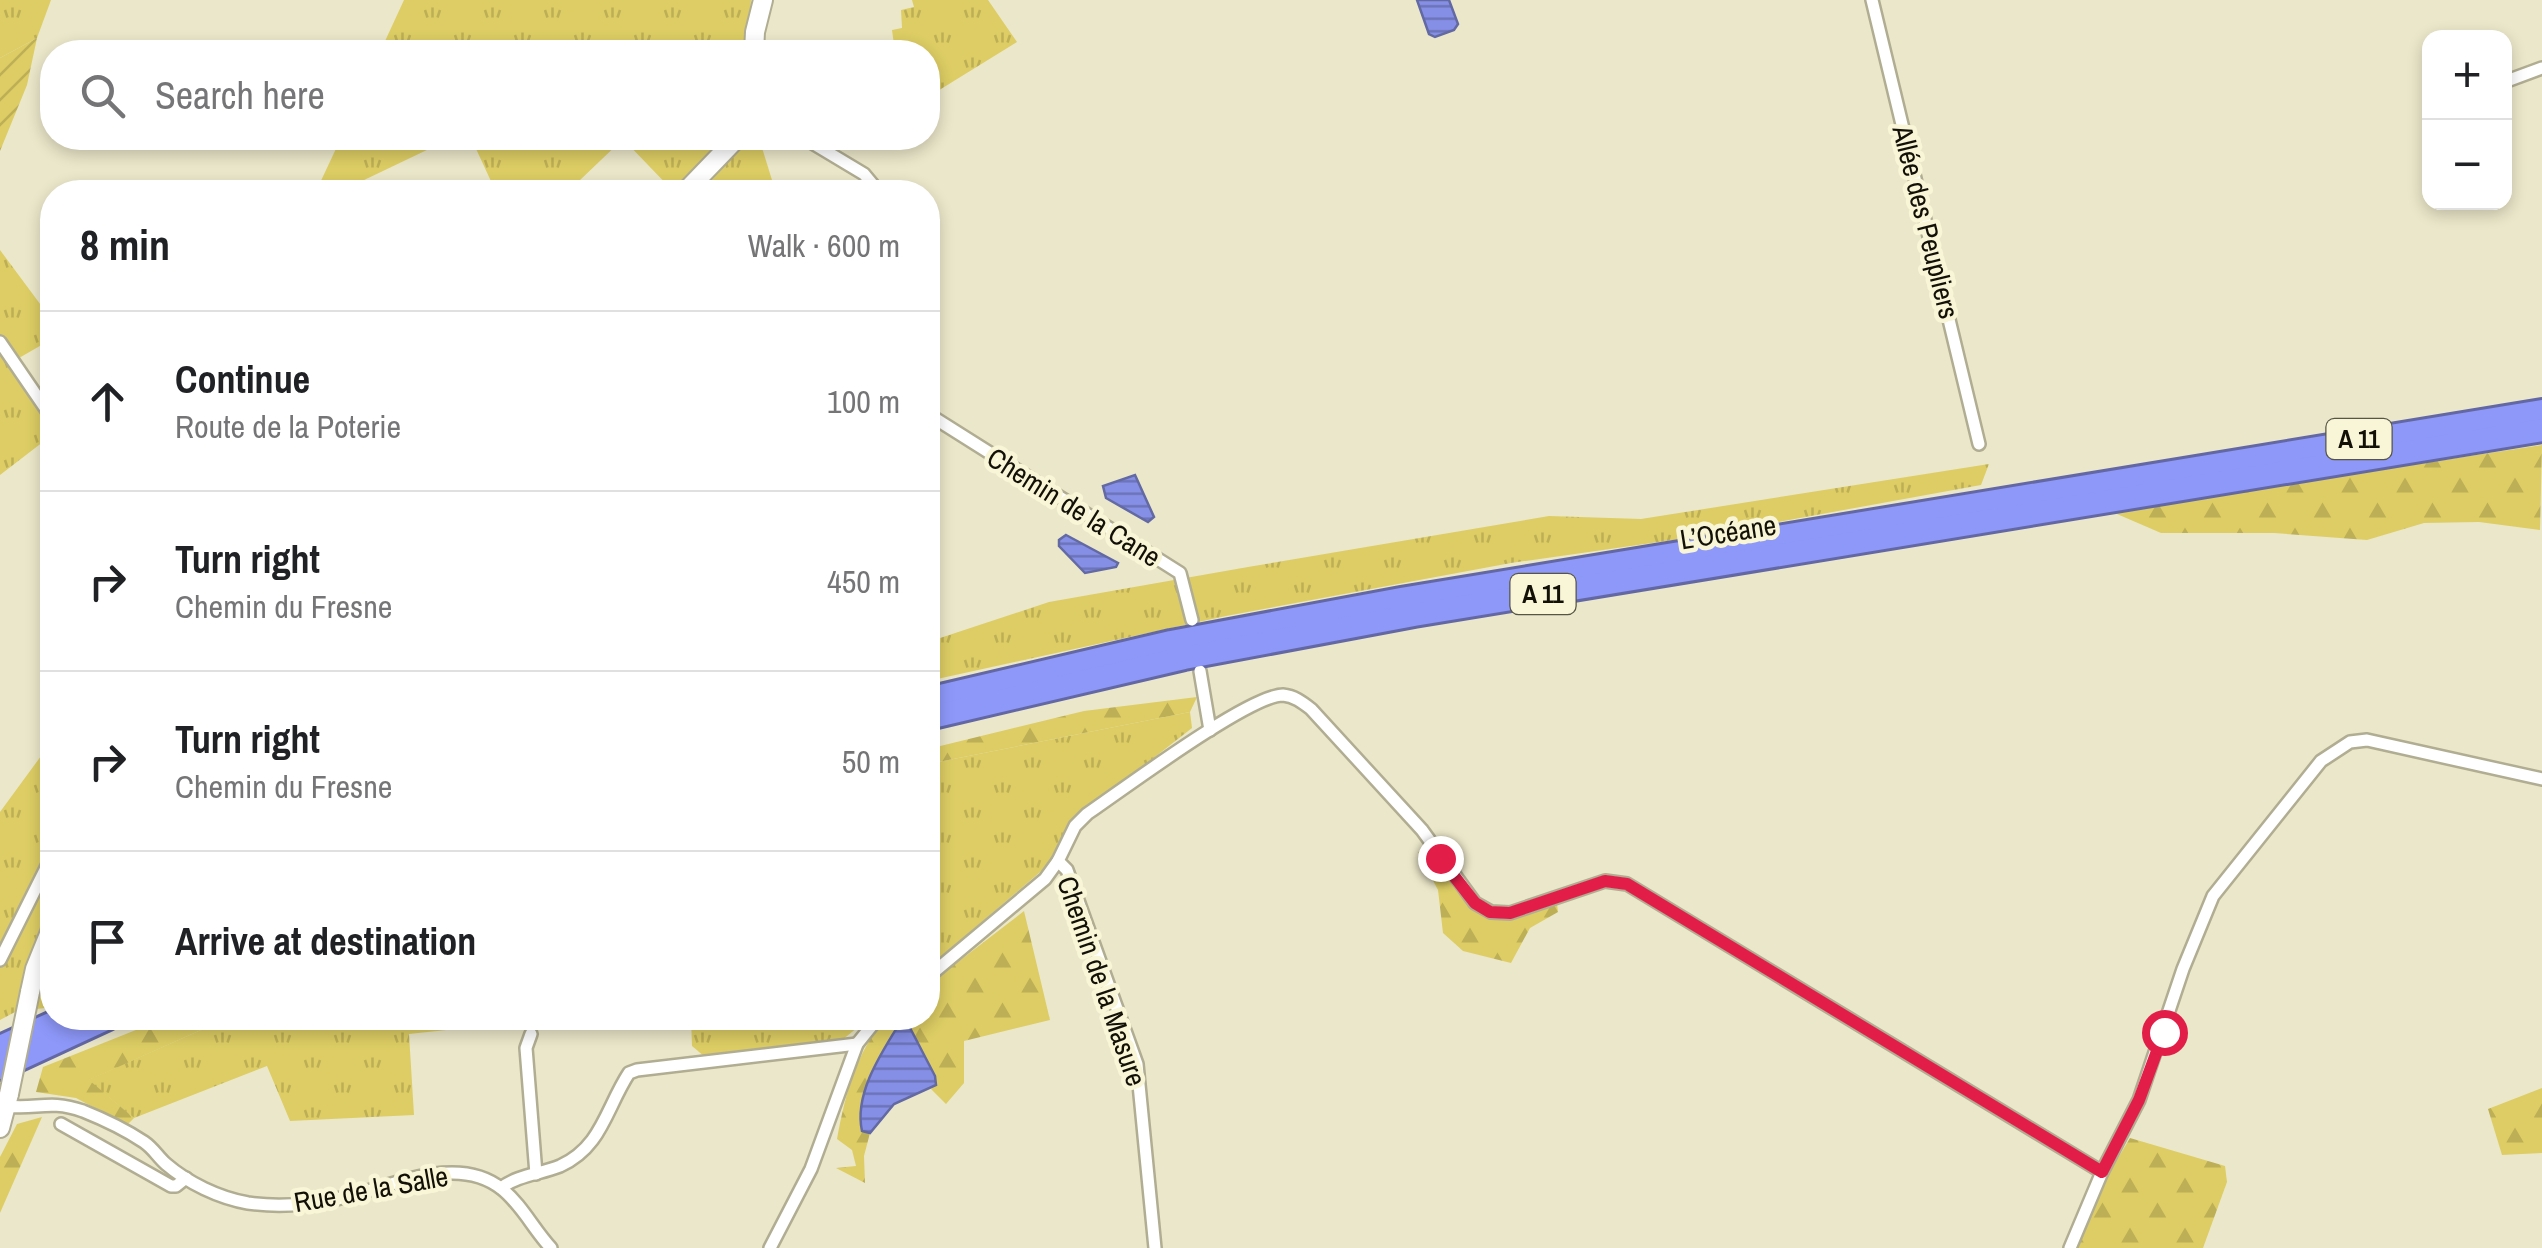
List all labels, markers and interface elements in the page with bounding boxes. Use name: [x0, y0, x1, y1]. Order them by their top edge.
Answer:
map controls: [2422, 30, 2512, 210]
button: +: [2422, 30, 2512, 120]
search box: [40, 40, 940, 150]
icon: search: [75, 68, 130, 123]
text: Search here: [155, 70, 325, 121]
street label: Allée des Peupliers: [1883, 120, 1968, 323]
button: −: [2422, 120, 2512, 210]
text: 8 min: [80, 217, 170, 273]
text: Walk · 600 m: [748, 224, 900, 267]
text: Continue: [175, 354, 310, 405]
icon: ahead: [80, 374, 135, 429]
text: 100 m: [827, 380, 900, 423]
text: Route de la Poterie: [175, 405, 401, 448]
road number: A 11: [2326, 419, 2392, 459]
street label: Chemin de la Cane: [980, 438, 1168, 576]
street label: L’Océane: [1677, 506, 1779, 558]
text: Turn right: [175, 534, 320, 585]
icon: right: [80, 554, 135, 609]
text: 450 m: [827, 560, 900, 603]
road number: A 11: [1510, 574, 1576, 614]
text: Chemin du Fresne: [175, 585, 392, 628]
text: Turn right: [175, 714, 320, 765]
icon: right: [80, 734, 135, 789]
text: 50 m: [842, 740, 900, 783]
text: Chemin du Fresne: [175, 765, 392, 808]
route end: [1418, 836, 1464, 882]
street label: Chemin de la Masure: [1048, 871, 1156, 1091]
icon: arrive: [80, 914, 135, 969]
text: Arrive at destination: [175, 916, 476, 967]
route start: [2142, 1010, 2188, 1056]
street label: Rue de la Salle: [291, 1157, 451, 1221]

